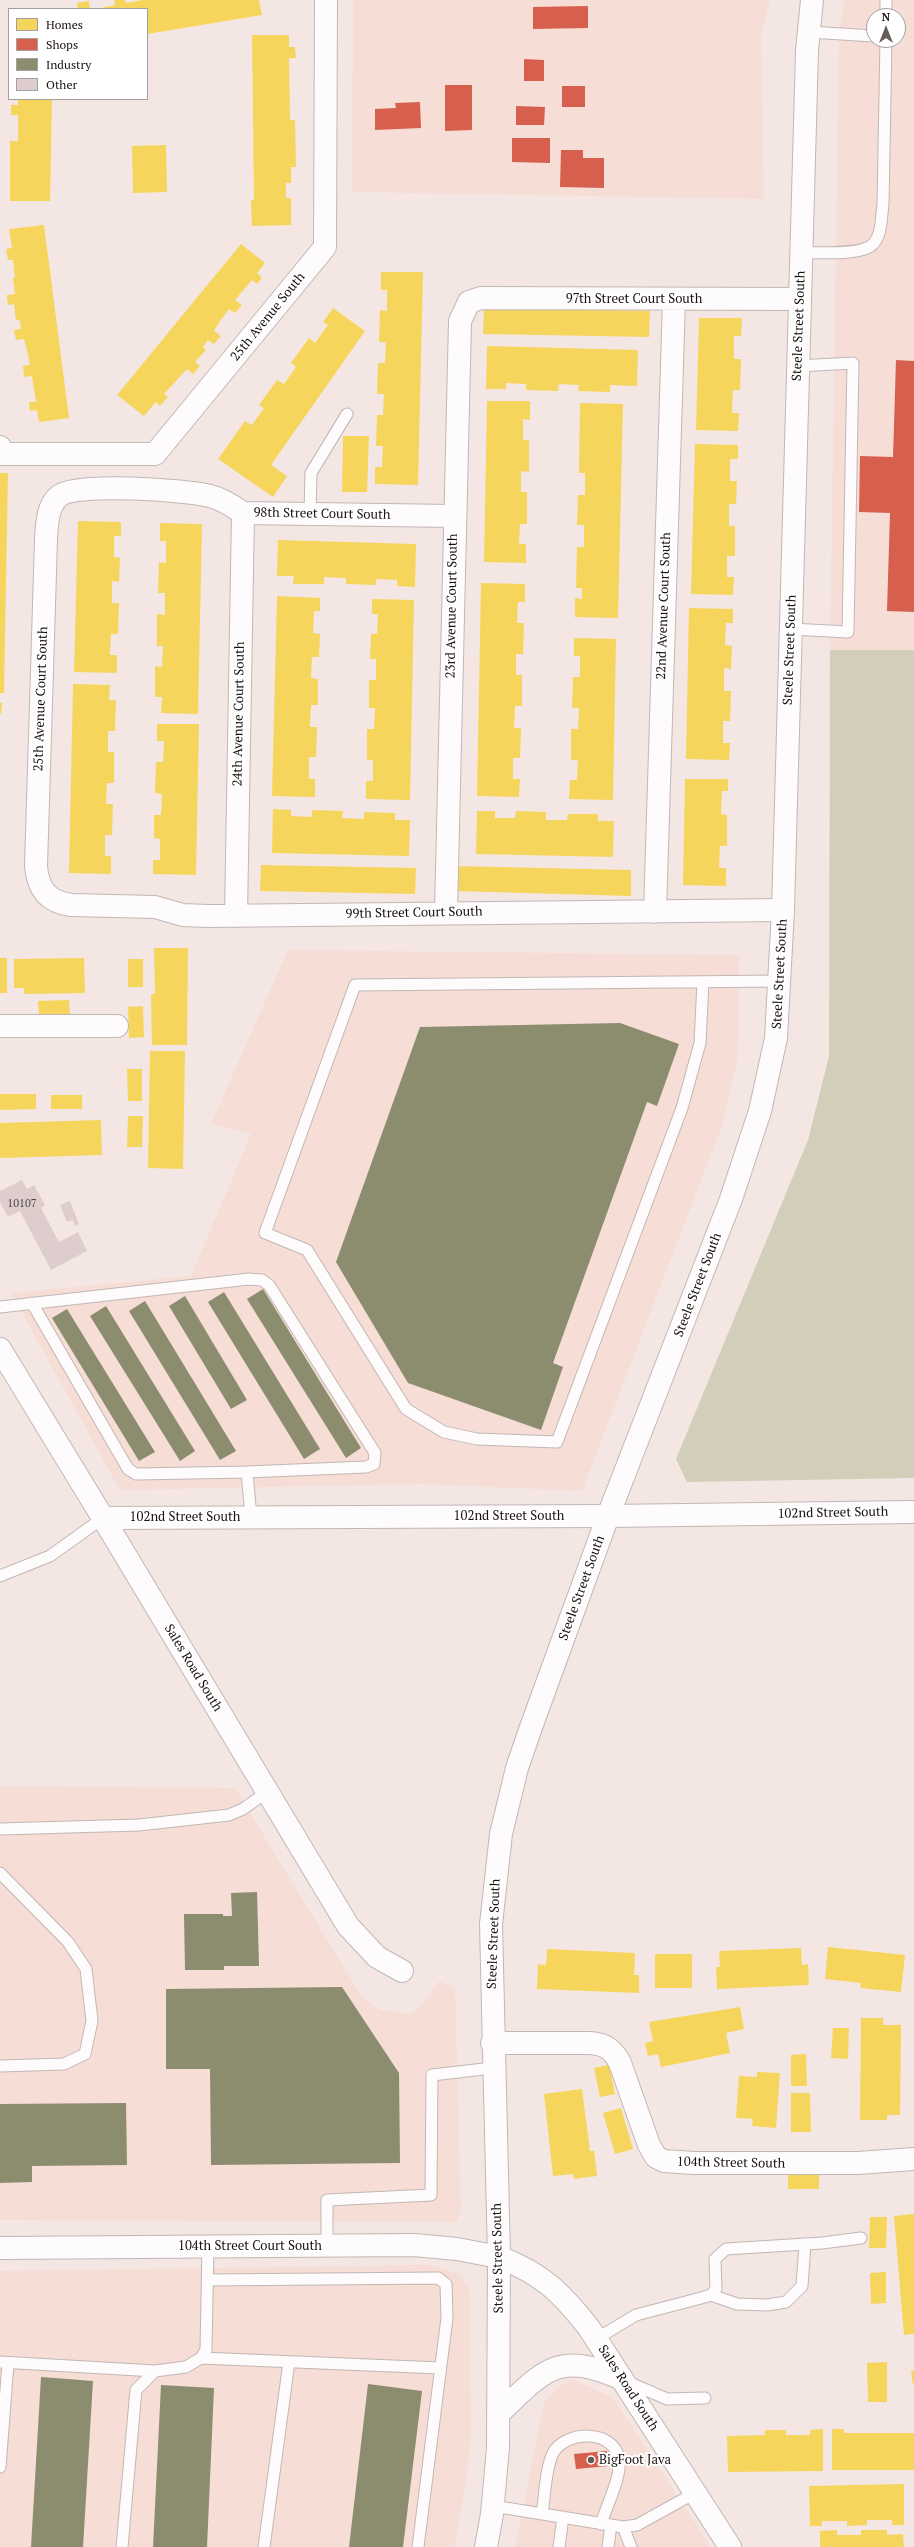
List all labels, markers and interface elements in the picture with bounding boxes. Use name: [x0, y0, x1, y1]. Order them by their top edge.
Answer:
legend: [8, 8, 148, 100]
north arrow: [866, 8, 906, 48]
text: N: [882, 10, 890, 24]
text: Homes: [46, 17, 83, 32]
text: Shops: [46, 37, 78, 52]
text: Industry: [46, 57, 91, 72]
text: Other: [46, 77, 77, 92]
street label: 25th Avenue South: [228, 270, 308, 364]
street label: Steele Street South: [789, 271, 809, 381]
street label: 97th Street Court South: [566, 291, 702, 307]
street label: 98th Street Court South: [253, 505, 391, 523]
street label: 22nd Avenue Court South: [654, 532, 674, 680]
street label: 23rd Avenue Court South: [443, 534, 461, 678]
street label: Steele Street South: [780, 595, 800, 705]
street label: 25th Avenue Court South: [31, 626, 51, 772]
street label: 24th Avenue Court South: [230, 641, 248, 787]
street label: 99th Street Court South: [345, 904, 483, 922]
street label: Steele Street South: [769, 918, 791, 1030]
house number: 10107: [7, 1197, 37, 1211]
street label: Steele Street South: [671, 1231, 725, 1339]
street label: 102nd Street South: [777, 1504, 889, 1522]
street label: 102nd Street South: [454, 1508, 564, 1524]
street label: 102nd Street South: [130, 1509, 240, 1525]
street label: Steele Street South: [556, 1533, 608, 1643]
street label: Sales Road South: [161, 1622, 225, 1714]
street label: Steele Street South: [484, 1879, 504, 1989]
street label: 104th Street South: [677, 2154, 785, 2172]
street label: Steele Street South: [489, 2203, 507, 2313]
street label: 104th Street Court South: [178, 2238, 322, 2254]
street label: Sales Road South: [594, 2342, 662, 2434]
place label: BigFoot Java: [599, 2452, 671, 2468]
marker: BigFoot Java: [586, 2455, 596, 2465]

